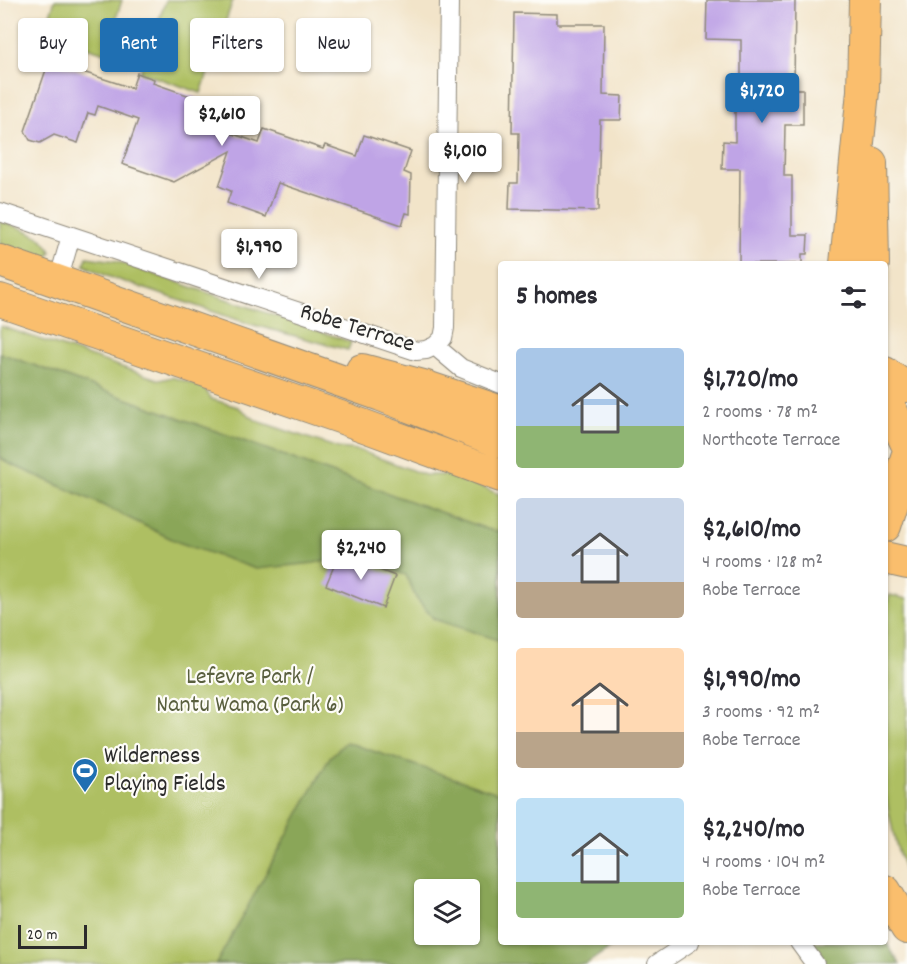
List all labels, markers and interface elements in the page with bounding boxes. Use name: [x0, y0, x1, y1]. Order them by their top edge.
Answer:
chip: Buy: [18, 18, 88, 72]
chip: Rent: [100, 18, 178, 72]
chip: Filters: [190, 18, 284, 72]
chip: New: [296, 18, 371, 72]
pin: $1,720: [713, 73, 811, 124]
text: $1,720: [739, 78, 785, 106]
pin: $2,610: [173, 96, 271, 147]
text: $2,610: [198, 101, 246, 129]
pin: $1,010: [416, 133, 514, 184]
text: $1,010: [443, 138, 487, 166]
pin: $1,990: [210, 229, 308, 280]
text: $1,990: [235, 234, 283, 262]
text: 5 homes: [516, 279, 598, 316]
icon: filters: [837, 281, 870, 314]
street label: Robe Terrace: [295, 295, 419, 363]
text: $1,720/mo: [702, 362, 798, 399]
icon: home: [564, 372, 636, 444]
text: 2 rooms · 78 m²: [702, 399, 818, 427]
text: Northcote Terrace: [702, 427, 840, 455]
text: $2,610/mo: [702, 512, 801, 549]
icon: home: [564, 522, 636, 594]
pin: $2,240: [312, 530, 410, 581]
text: $2,240: [336, 535, 386, 563]
text: 4 rooms · 128 m²: [702, 549, 823, 577]
text: Robe Terrace: [702, 577, 801, 605]
park label: Lefevre Park / Nantu Wama (Park 6): [156, 661, 344, 723]
text: $1,990/mo: [702, 662, 801, 699]
icon: home: [564, 672, 636, 744]
text: 3 rooms · 92 m²: [702, 699, 820, 727]
text: Robe Terrace: [702, 727, 801, 755]
place label: Wilderness Playing Fields: [104, 740, 226, 802]
sports icon: Wilderness Playing Fields: [70, 756, 100, 794]
text: $2,240/mo: [702, 812, 805, 849]
icon: home: [564, 822, 636, 894]
text: 4 rooms · 104 m²: [702, 849, 825, 877]
text: Robe Terrace: [702, 877, 801, 905]
map controls: [414, 879, 480, 945]
button: layers: [414, 879, 480, 945]
scale bar: [18, 922, 87, 950]
text: 20 m: [27, 924, 57, 947]

